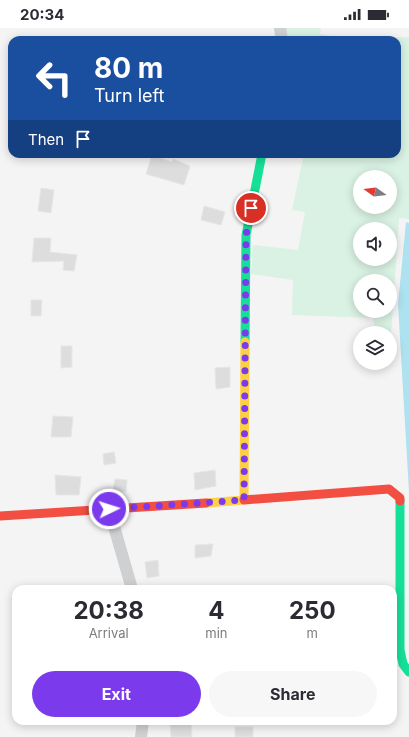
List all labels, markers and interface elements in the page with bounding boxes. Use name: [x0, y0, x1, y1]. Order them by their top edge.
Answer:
text: 20:34: [20, 5, 64, 24]
text: 80 m: [94, 51, 163, 85]
icon: left: [28, 52, 80, 104]
text: Turn left: [94, 85, 164, 106]
icon: arrive: [72, 128, 94, 150]
text: Then: [28, 130, 64, 149]
north arrow: [353, 170, 397, 214]
map controls: [353, 170, 397, 370]
pin: [234, 191, 268, 225]
icon: arrive: [240, 197, 262, 219]
button: sound: [353, 222, 397, 266]
button: search: [353, 274, 397, 318]
button: layers: [353, 326, 397, 370]
position arrow: [88, 488, 130, 530]
text: 20:38: [73, 596, 144, 625]
text: 4: [208, 596, 225, 625]
text: 250: [289, 596, 336, 625]
text: Arrival: [89, 625, 129, 641]
text: min: [205, 625, 228, 641]
text: m: [307, 625, 318, 641]
button: Exit: [32, 671, 201, 717]
button: Share: [209, 671, 377, 717]

